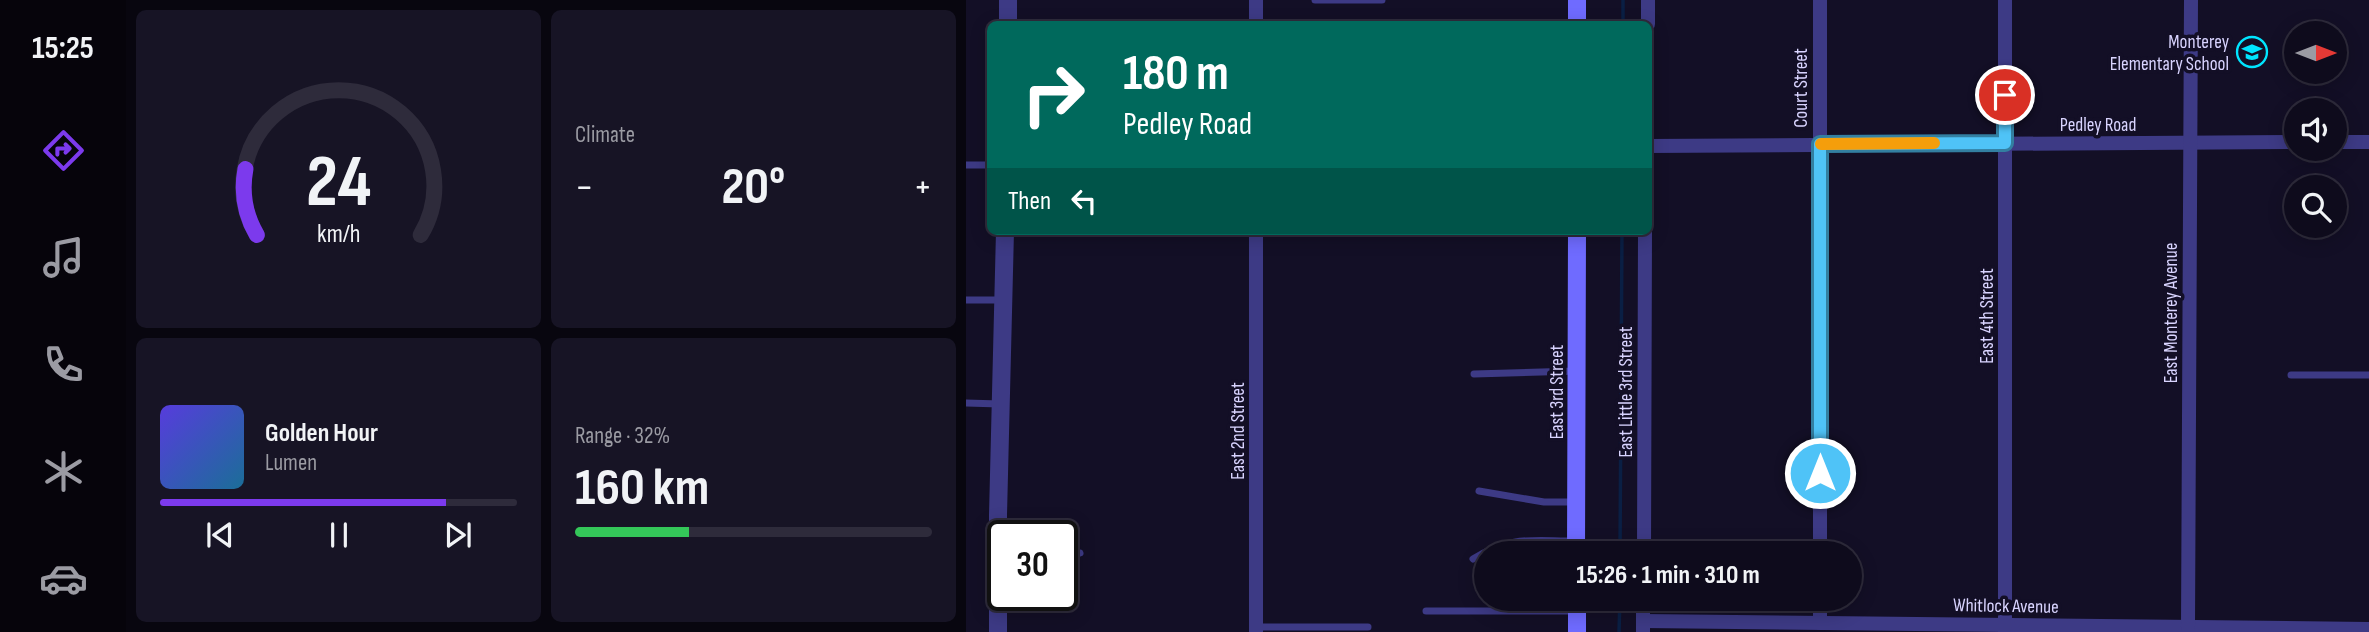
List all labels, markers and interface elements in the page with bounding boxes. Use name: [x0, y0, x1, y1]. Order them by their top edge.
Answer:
north arrow: [2284, 21, 2347, 84]
map controls: [2284, 21, 2347, 238]
text: 15:25: [32, 29, 94, 68]
place label: Monterey Elementary School: [2110, 31, 2230, 76]
school or university icon: Monterey Elementary School: [2235, 35, 2269, 69]
text: 180 m: [1123, 45, 1229, 104]
street label: Court Street: [1790, 48, 1813, 128]
icon: right: [1008, 49, 1099, 140]
pin: [1975, 65, 2035, 125]
icon: arrive: [1986, 76, 2024, 114]
button: sound: [2284, 98, 2347, 161]
text: Pedley Road: [1123, 105, 1252, 144]
street label: Pedley Road: [2060, 114, 2136, 137]
text: Climate: [575, 121, 635, 149]
icon: directions: [39, 126, 88, 175]
text: 24: [306, 139, 371, 227]
text: 20°: [722, 156, 785, 219]
text: −: [575, 165, 594, 210]
text: +: [913, 165, 932, 210]
button: search: [2284, 175, 2347, 238]
icon: left: [1065, 182, 1103, 220]
text: Then: [1008, 186, 1051, 217]
text: km/h: [317, 219, 360, 250]
icon: music: [39, 233, 88, 282]
street label: East Monterey Avenue: [2160, 243, 2183, 383]
street label: East 4th Street: [1976, 268, 1999, 364]
street label: East Little 3rd Street: [1615, 326, 1638, 457]
icon: phone: [39, 340, 88, 389]
street label: East 3rd Street: [1546, 344, 1569, 439]
street label: East 2nd Street: [1227, 382, 1250, 480]
text: Golden Hour: [265, 418, 378, 449]
text: Range · 32%: [575, 422, 670, 450]
position arrow: [1783, 436, 1857, 510]
icon: climate: [39, 447, 88, 496]
text: Lumen: [265, 449, 317, 477]
text: 160 km: [575, 457, 709, 520]
icon: previous: [201, 516, 239, 554]
icon: pause: [320, 516, 358, 554]
icon: next: [439, 516, 477, 554]
speed limit sign: 30: [987, 520, 1078, 611]
icon: car: [39, 554, 88, 603]
text: 15:26 · 1 min · 310 m: [1576, 560, 1760, 591]
street label: Whitlock Avenue: [1953, 594, 2059, 619]

